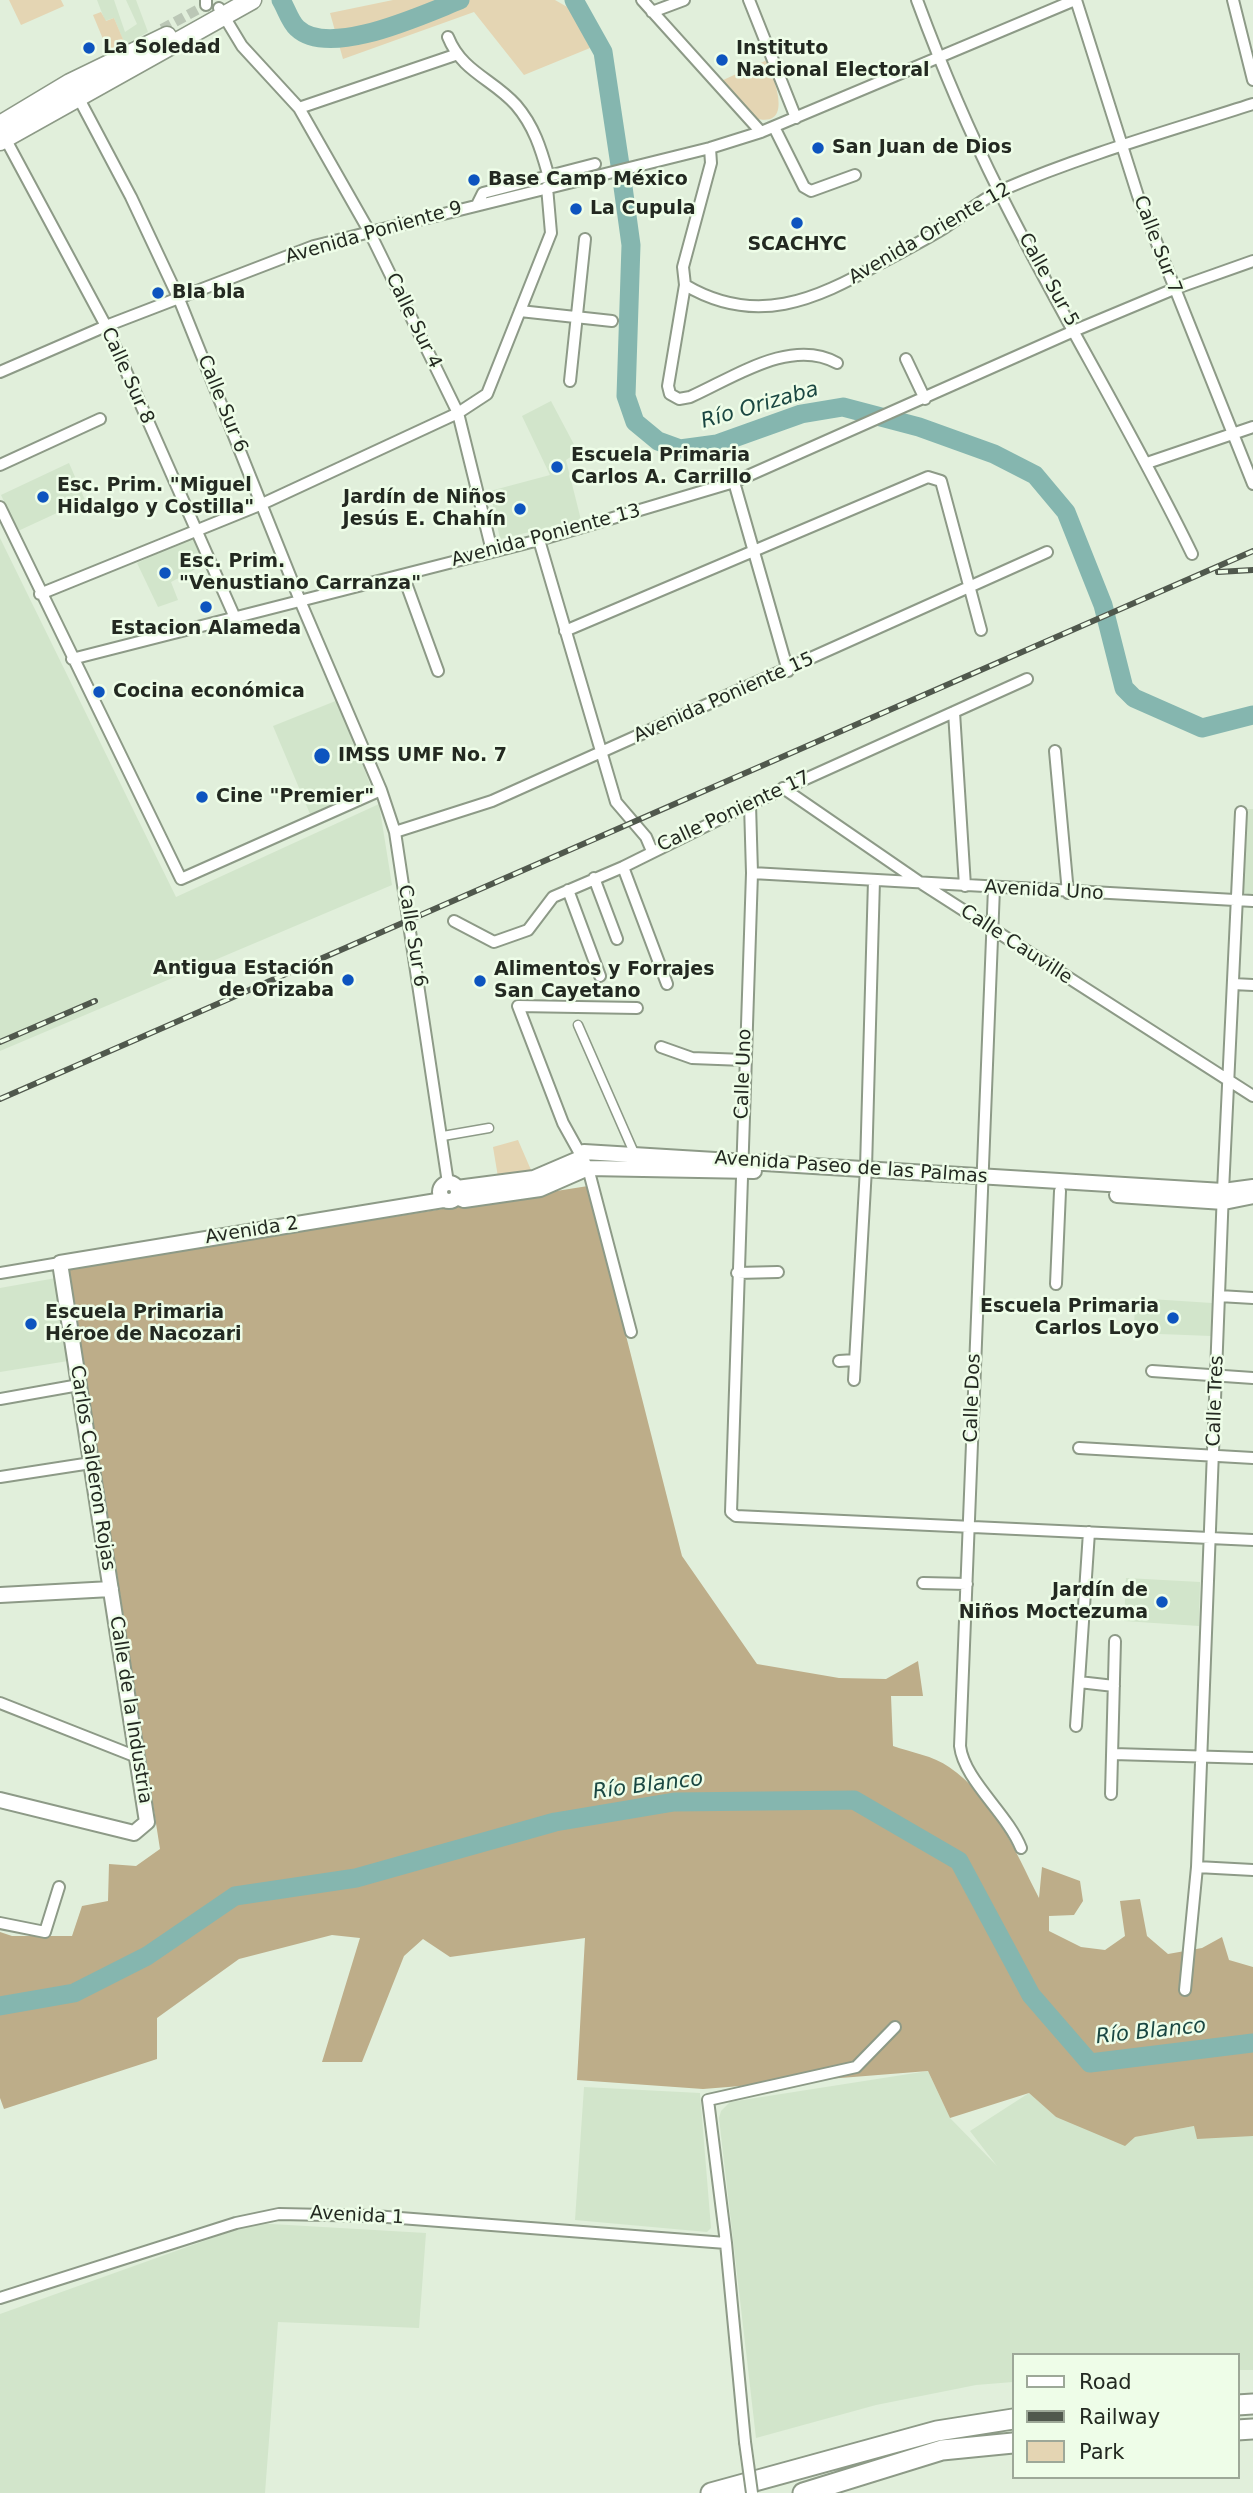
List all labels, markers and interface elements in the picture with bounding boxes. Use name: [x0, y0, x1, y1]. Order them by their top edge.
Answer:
place label: La Soledad: [103, 37, 221, 59]
place label: Instituto Nacional Electoral: [736, 38, 930, 82]
marker: La Soledad: [81, 40, 97, 56]
marker: Instituto Nacional Electoral: [714, 52, 730, 68]
place label: San Juan de Dios: [832, 137, 1012, 159]
marker: San Juan de Dios: [810, 140, 826, 156]
place label: Base Camp México: [488, 169, 688, 191]
marker: Base Camp México: [466, 172, 482, 188]
street label: Avenida Oriente 12: [845, 178, 1015, 290]
street label: Calle Sur 7: [1128, 193, 1186, 297]
street label: Avenida Poniente 9: [283, 197, 465, 269]
place label: La Cupula: [590, 198, 695, 220]
marker: La Cupula: [568, 201, 584, 217]
marker: SCACHYC: [789, 215, 805, 231]
street label: Calle Sur 5: [1013, 229, 1083, 331]
place label: SCACHYC: [747, 234, 847, 256]
street label: Calle Sur 4: [380, 270, 446, 372]
place label: Bla bla: [172, 282, 245, 304]
marker: Bla bla: [150, 285, 166, 301]
street label: Calle Sur 8: [96, 324, 158, 428]
street label: Calle Sur 6: [192, 352, 252, 456]
water label: Río Orizaba: [698, 377, 822, 435]
place label: Escuela Primaria Carlos A. Carrillo: [571, 445, 752, 489]
marker: Escuela Primaria Carlos A. Carrillo: [549, 459, 565, 475]
place label: Esc. Prim. "Miguel Hidalgo y Costilla": [57, 475, 254, 519]
place label: Jardín de Niños Jesús E. Chahín: [343, 487, 506, 531]
marker: Esc. Prim. "Miguel Hidalgo y Costilla": [35, 489, 51, 505]
street label: Avenida Poniente 13: [449, 500, 643, 572]
marker: Jardín de Niños Jesús E. Chahín: [512, 501, 528, 517]
place label: Esc. Prim. "Venustiano Carranza": [179, 551, 421, 595]
marker: Esc. Prim. "Venustiano Carranza": [157, 565, 173, 581]
marker: Estacion Alameda: [198, 599, 214, 615]
place label: Estacion Alameda: [111, 618, 301, 640]
street label: Avenida Poniente 15: [630, 648, 818, 748]
place label: Cocina económica: [113, 681, 305, 703]
marker: Cocina económica: [91, 684, 107, 700]
place label: IMSS UMF No. 7: [338, 745, 507, 767]
marker: IMSS UMF No. 7: [312, 746, 332, 766]
street label: Calle Poniente 17: [654, 767, 814, 857]
place label: Cine "Premier": [216, 786, 374, 808]
marker: Cine "Premier": [194, 789, 210, 805]
street label: Avenida Uno: [984, 876, 1104, 906]
street label: Calle Sur 6: [393, 883, 431, 989]
street label: Calle Cauville: [956, 900, 1076, 990]
place label: Antigua Estación de Orizaba: [153, 958, 334, 1002]
place label: Alimentos y Forrajes San Cayetano: [494, 959, 715, 1003]
marker: Antigua Estación de Orizaba: [340, 972, 356, 988]
marker: Alimentos y Forrajes San Cayetano: [472, 973, 488, 989]
street label: Calle Uno: [731, 1028, 757, 1120]
street label: Avenida Paseo de las Palmas: [714, 1147, 988, 1189]
street label: Avenida 2: [204, 1212, 300, 1250]
place label: Escuela Primaria Carlos Loyo: [980, 1296, 1159, 1340]
place label: Escuela Primaria Héroe de Nacozari: [45, 1302, 242, 1346]
marker: Escuela Primaria Carlos Loyo: [1165, 1310, 1181, 1326]
marker: Escuela Primaria Héroe de Nacozari: [23, 1316, 39, 1332]
street label: Calle Dos: [960, 1353, 986, 1443]
street label: Calle Tres: [1203, 1355, 1229, 1447]
street label: Carlos Calderon Rojas: [65, 1364, 119, 1572]
place label: Jardín de Niños Moctezuma: [959, 1580, 1148, 1624]
marker: Jardín de Niños Moctezuma: [1154, 1594, 1170, 1610]
street label: Calle de la Industria: [104, 1614, 156, 1806]
water label: Río Blanco: [591, 1767, 705, 1805]
water label: Río Blanco: [1095, 2014, 1207, 2050]
street label: Avenida 1: [309, 2202, 405, 2230]
legend: [1012, 2353, 1239, 2479]
text: Road: [1079, 2370, 1132, 2394]
text: Railway: [1079, 2405, 1160, 2429]
text: Park: [1079, 2440, 1124, 2464]

